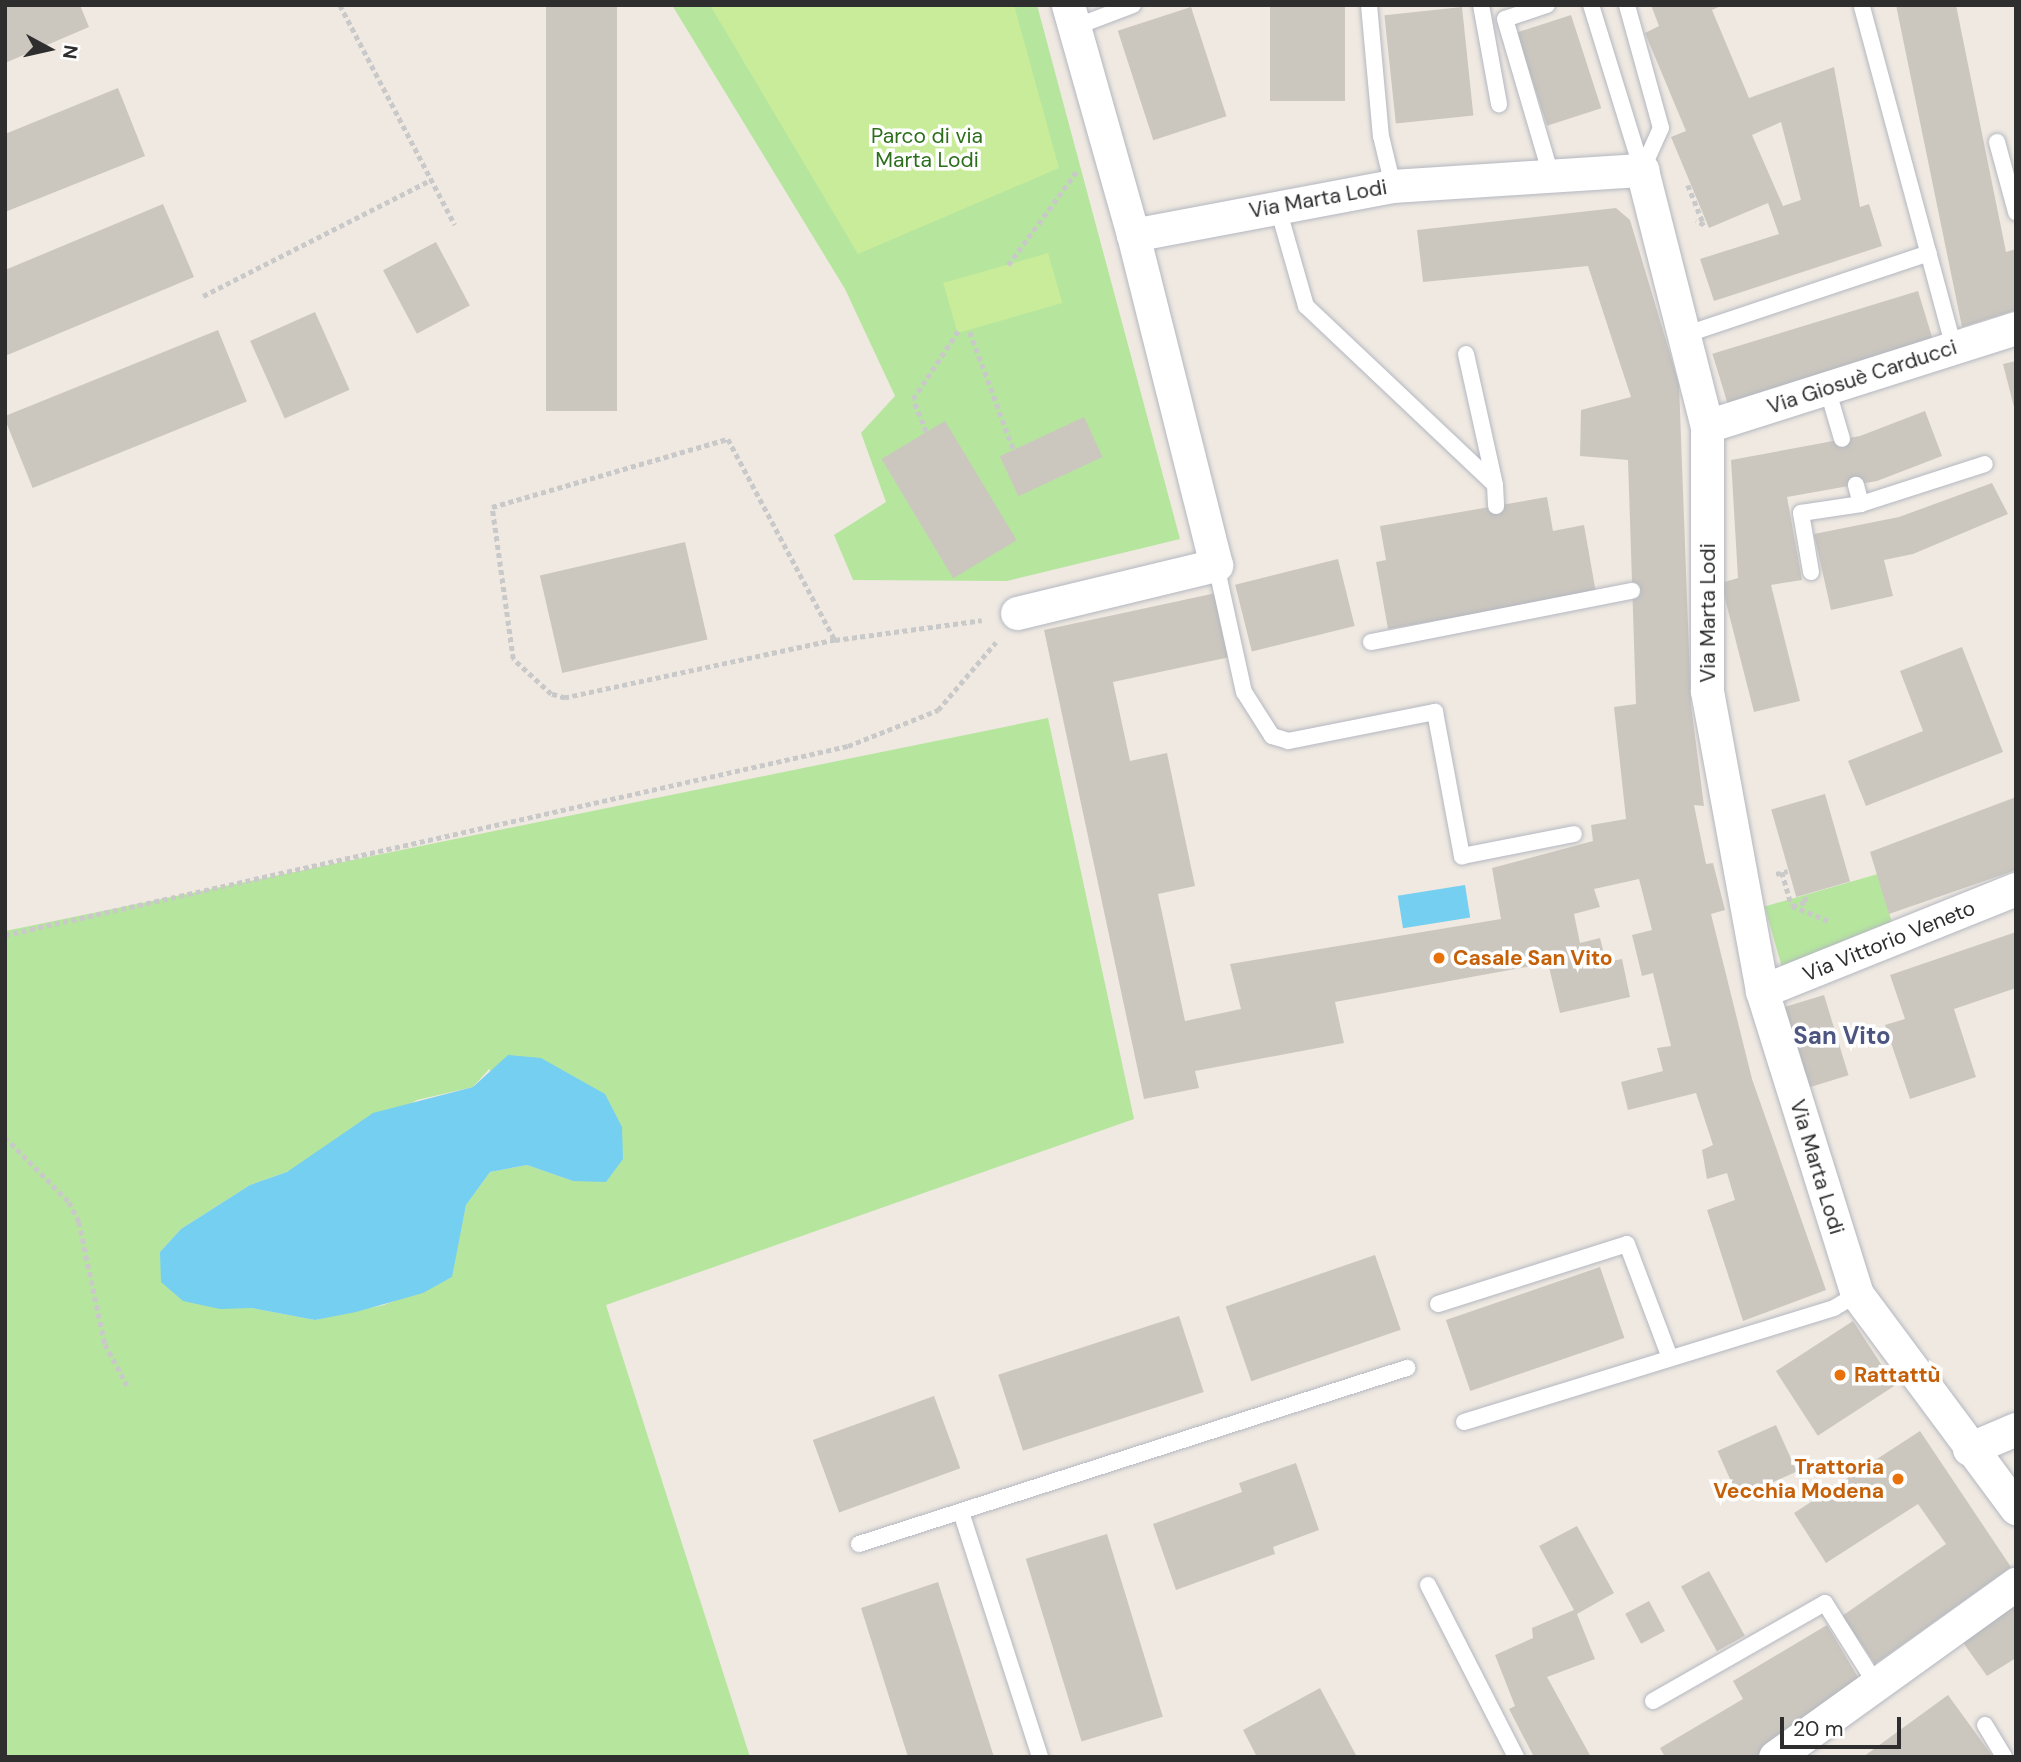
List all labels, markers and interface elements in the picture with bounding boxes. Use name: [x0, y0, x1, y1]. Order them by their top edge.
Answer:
north arrow: [14, 14, 84, 84]
text: N: [57, 43, 84, 61]
park label: Parco di via Marta Lodi: [871, 123, 983, 173]
street label: Via Marta Lodi: [1247, 174, 1389, 224]
street label: Via Giosuè Carducci: [1764, 334, 1960, 420]
street label: Via Marta Lodi: [1695, 543, 1721, 683]
street label: Via Vittorio Veneto: [1799, 895, 1979, 987]
place label: Casale San Vito: [1453, 945, 1613, 971]
marker: Casale San Vito: [1431, 950, 1447, 966]
district label: San Vito: [1793, 1022, 1891, 1050]
street label: Via Marta Lodi: [1785, 1097, 1849, 1237]
place label: Rattattù: [1854, 1362, 1941, 1388]
marker: Rattattù: [1832, 1367, 1848, 1383]
place label: Trattoria Vecchia Modena: [1713, 1454, 1884, 1504]
marker: Trattoria Vecchia Modena: [1890, 1471, 1906, 1487]
scale bar: [1783, 1702, 1904, 1746]
text: 20 m: [1793, 1715, 1844, 1743]

